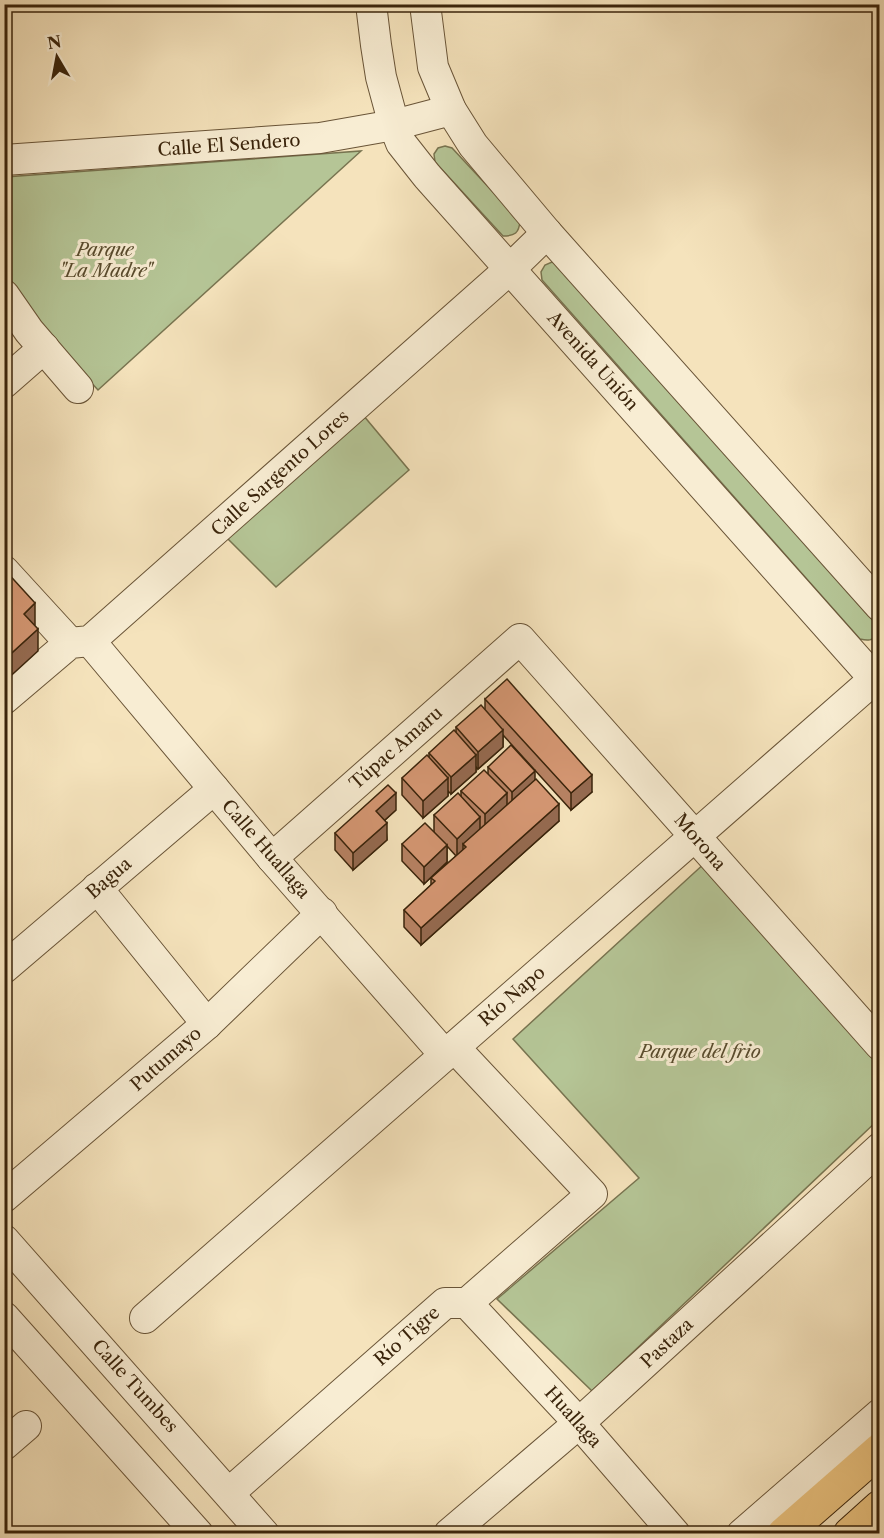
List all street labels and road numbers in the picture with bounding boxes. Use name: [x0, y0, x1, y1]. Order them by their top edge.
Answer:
street label: Calle El Sendero: [157, 129, 301, 161]
street label: Avenida Unión: [542, 306, 643, 415]
street label: Calle Sargento Lores: [207, 405, 353, 541]
street label: Túpac Amaru: [345, 702, 447, 794]
street label: Calle Huallaga: [217, 795, 315, 903]
street label: Morona: [669, 809, 731, 875]
street label: Bagua: [82, 852, 136, 903]
street label: Río Napo: [474, 961, 550, 1031]
street label: Putumayo: [126, 1022, 206, 1096]
street label: Río Tigre: [370, 1302, 444, 1370]
street label: Pastaza: [636, 1313, 698, 1373]
street label: Calle Tumbes: [87, 1335, 183, 1437]
street label: Huallaga: [540, 1382, 607, 1453]

